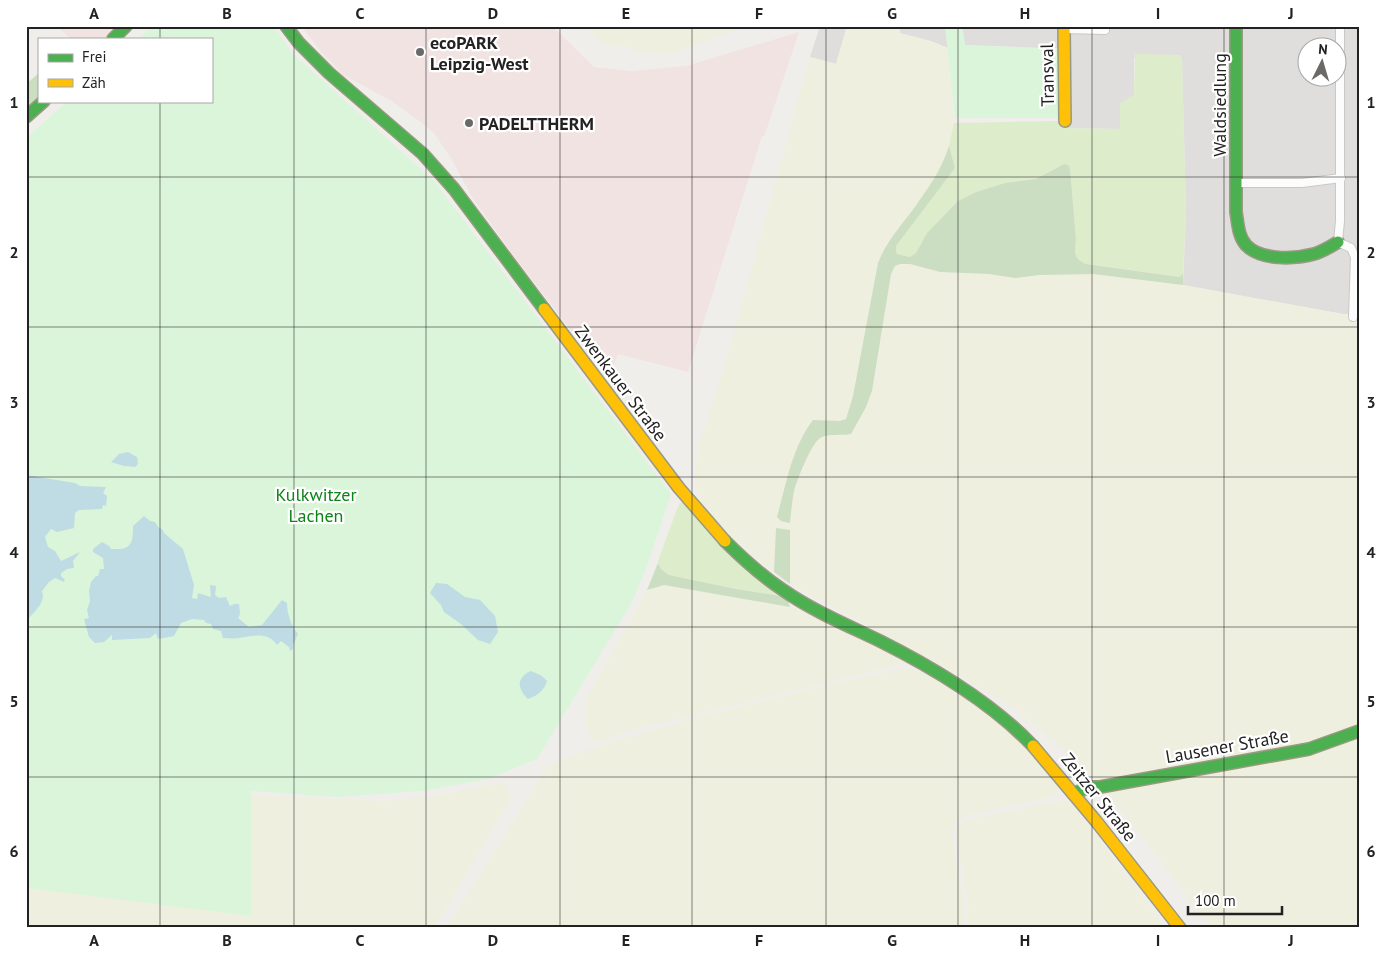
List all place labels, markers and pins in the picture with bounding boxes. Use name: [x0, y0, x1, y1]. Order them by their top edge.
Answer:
place label: ecoPARK Leipzig-West: [430, 31, 529, 75]
marker: ecoPARK Leipzig-West: [414, 46, 426, 58]
place label: PADELTTHERM: [479, 112, 594, 135]
marker: PADELTTHERM: [463, 117, 475, 129]

